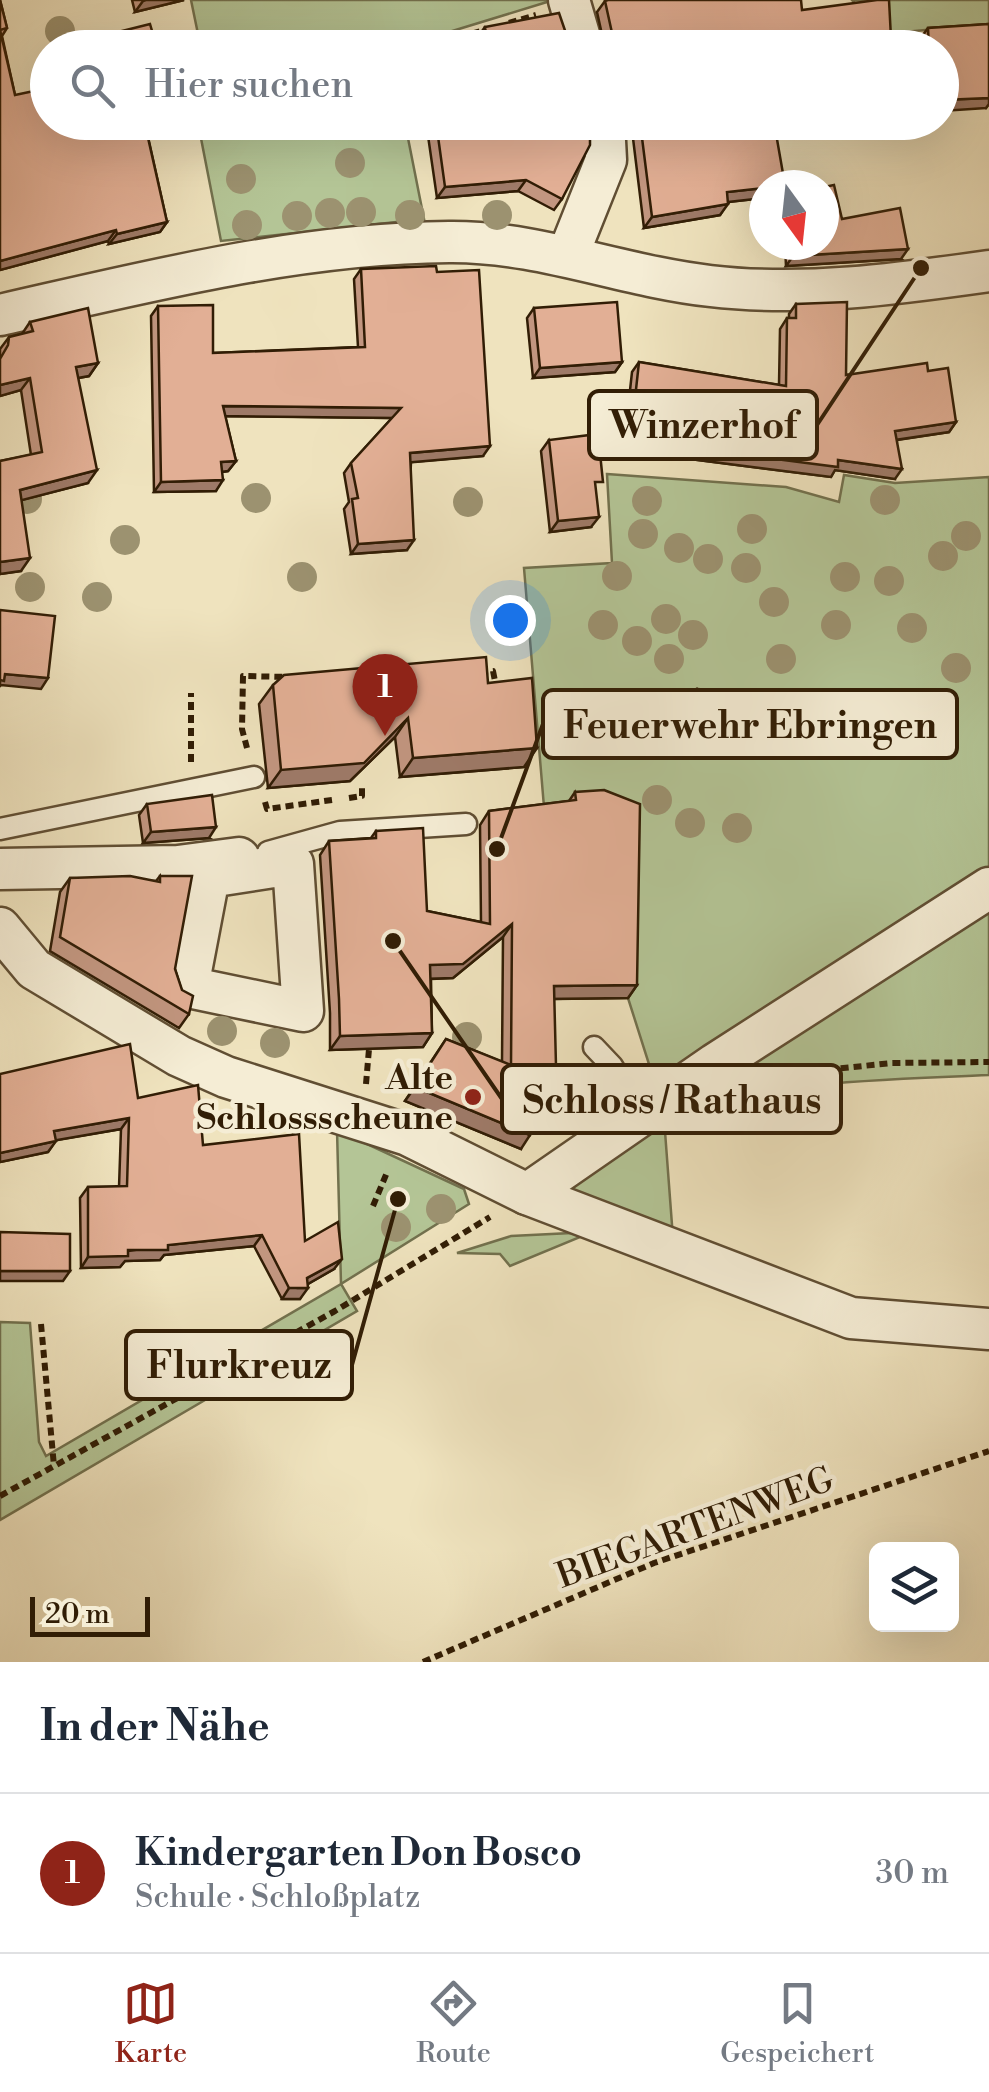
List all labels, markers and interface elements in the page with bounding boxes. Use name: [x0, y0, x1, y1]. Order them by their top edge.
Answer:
search box: [30, 30, 959, 140]
icon: search: [65, 58, 120, 113]
text: Hier suchen: [145, 62, 353, 109]
north arrow: [749, 170, 839, 260]
callout: Winzerhof: [589, 391, 817, 459]
text: Winzerhof: [608, 403, 802, 450]
your location: [485, 595, 536, 646]
pin: 1: [352, 654, 418, 736]
callout: Feuerwehr Ebringen: [543, 690, 957, 758]
text: Feuerwehr Ebringen: [563, 703, 937, 750]
place label: Alte Schlossscheune: [196, 1057, 453, 1140]
callout: Schloss / Rathaus: [502, 1065, 841, 1133]
text: Schloss / Rathaus: [522, 1078, 822, 1125]
marker: Alte Schlossscheune: [462, 1086, 484, 1108]
callout: Flurkreuz: [126, 1331, 352, 1399]
text: Flurkreuz: [146, 1343, 332, 1390]
street label: BIEGARTENWEG: [550, 1458, 840, 1599]
map controls: [869, 1542, 959, 1632]
button: layers: [869, 1542, 959, 1632]
scale bar: [30, 1592, 150, 1636]
text: 20 m: [45, 1597, 110, 1632]
text: In der Nähe: [40, 1701, 270, 1754]
text: Kindergarten Don Bosco: [135, 1830, 582, 1877]
text: 1: [65, 1853, 80, 1893]
text: 30 m: [875, 1853, 949, 1893]
text: Schule · Schloßplatz: [135, 1877, 420, 1917]
tab: Karte: [115, 1976, 187, 2071]
tab: Route: [416, 1976, 491, 2071]
tab: Gespeichert: [720, 1976, 874, 2071]

